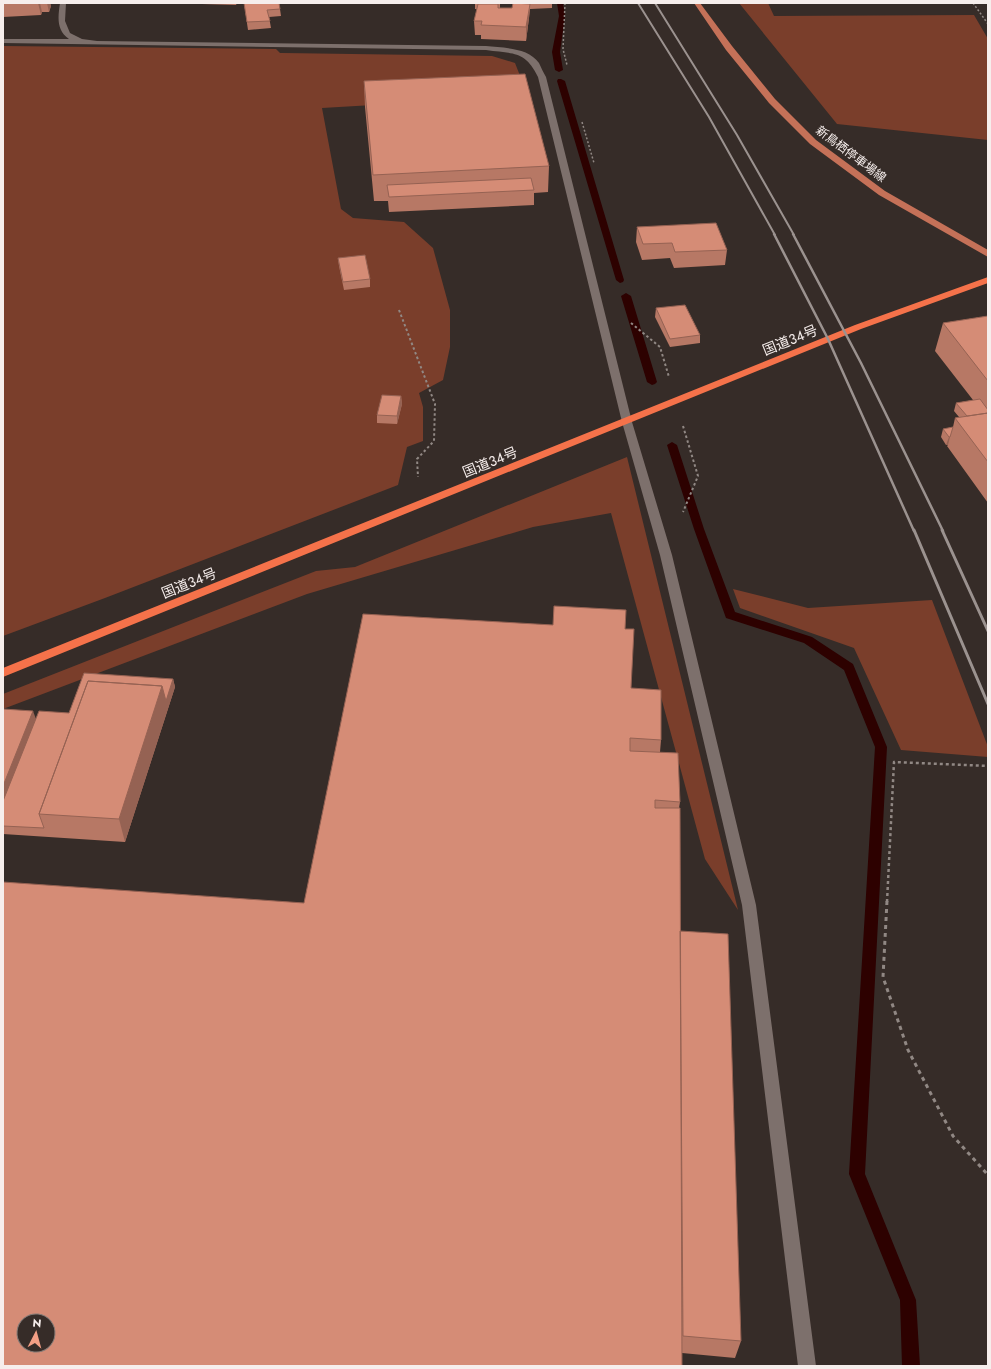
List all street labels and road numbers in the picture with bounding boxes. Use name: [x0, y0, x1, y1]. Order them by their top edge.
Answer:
street label: 新鳥栖停車場線: [812, 122, 890, 186]
street label: 国道34号: [759, 320, 821, 360]
street label: 国道34号: [459, 442, 521, 482]
street label: 国道34号: [158, 563, 220, 603]

